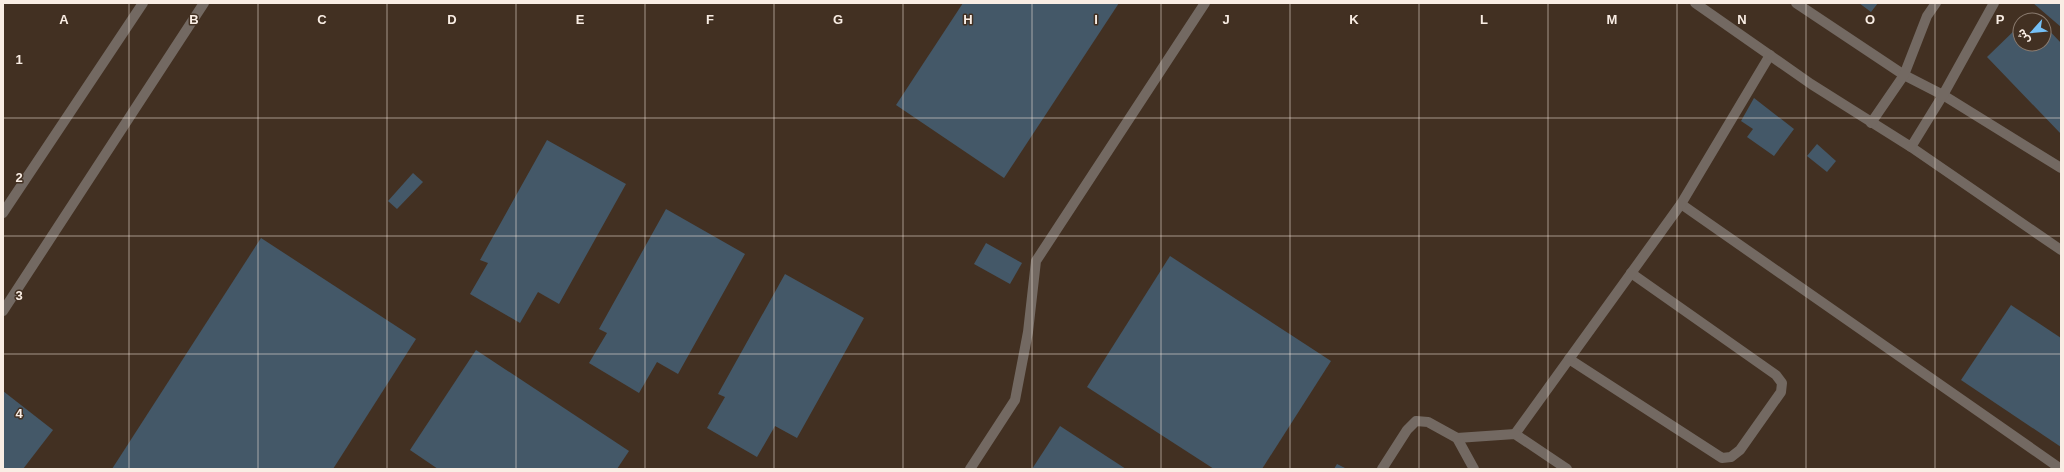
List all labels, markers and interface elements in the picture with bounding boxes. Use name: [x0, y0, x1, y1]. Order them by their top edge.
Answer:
text: A: [59, 12, 69, 27]
text: B: [189, 12, 199, 27]
text: C: [317, 12, 327, 27]
text: D: [447, 12, 457, 27]
text: E: [576, 12, 585, 27]
text: F: [706, 12, 714, 27]
text: G: [833, 12, 843, 27]
text: H: [963, 12, 973, 27]
text: I: [1094, 12, 1098, 27]
text: J: [1222, 12, 1230, 27]
text: K: [1349, 12, 1359, 27]
text: L: [1480, 12, 1488, 27]
text: M: [1607, 12, 1617, 27]
text: N: [1737, 12, 1747, 27]
text: O: [1865, 12, 1875, 27]
text: P: [1996, 12, 2005, 27]
north arrow: [2012, 12, 2052, 52]
text: ش: [2014, 27, 2033, 46]
text: 1: [15, 52, 23, 67]
text: 2: [15, 170, 23, 185]
text: 3: [15, 288, 23, 303]
text: 4: [15, 406, 23, 421]

